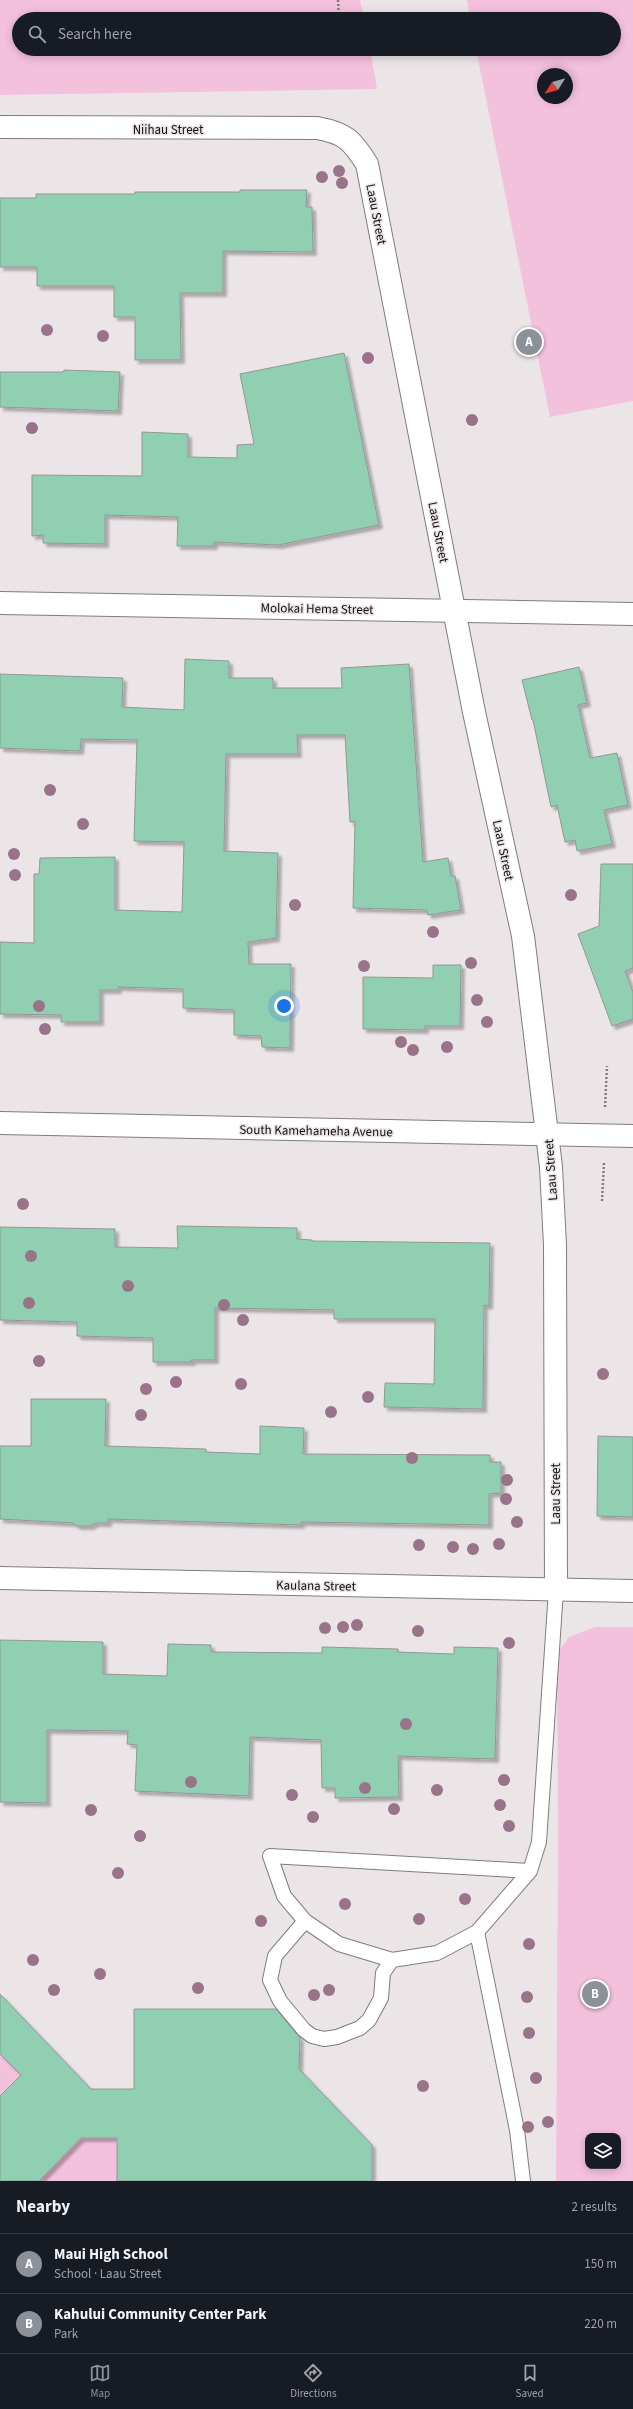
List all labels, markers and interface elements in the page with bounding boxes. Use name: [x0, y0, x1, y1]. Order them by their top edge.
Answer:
search box: [12, 12, 621, 56]
icon: search: [26, 23, 48, 45]
text: Search here: [58, 24, 132, 45]
north arrow: [537, 68, 573, 104]
street label: Niihau Street: [133, 121, 204, 139]
street label: Laau Street: [361, 182, 391, 247]
pin: A: [516, 327, 542, 357]
street label: Laau Street: [423, 500, 453, 565]
street label: Molokai Hema Street: [260, 599, 374, 619]
street label: Laau Street: [488, 818, 518, 883]
your location: [274, 996, 294, 1016]
street label: South Kamehameha Avenue: [239, 1121, 393, 1141]
street label: Laau Street: [540, 1138, 562, 1201]
street label: Laau Street: [547, 1463, 565, 1525]
street label: Kaulana Street: [276, 1576, 357, 1596]
pin: B: [582, 1979, 608, 2009]
map controls: [585, 2133, 621, 2169]
button: layers: [585, 2133, 621, 2169]
text: Nearby: [16, 2195, 70, 2219]
text: 2 results: [572, 2198, 617, 2216]
text: Maui High School: [54, 2244, 168, 2265]
text: A: [25, 2255, 33, 2273]
text: 150 m: [584, 2255, 617, 2273]
text: School · Laau Street: [54, 2265, 161, 2283]
text: Kahului Community Center Park: [54, 2304, 267, 2325]
text: B: [25, 2315, 33, 2333]
text: 220 m: [584, 2315, 617, 2333]
text: Park: [54, 2325, 78, 2343]
tab: Map: [89, 2362, 111, 2401]
tab: Directions: [290, 2362, 337, 2401]
tab: Saved: [516, 2362, 544, 2401]

